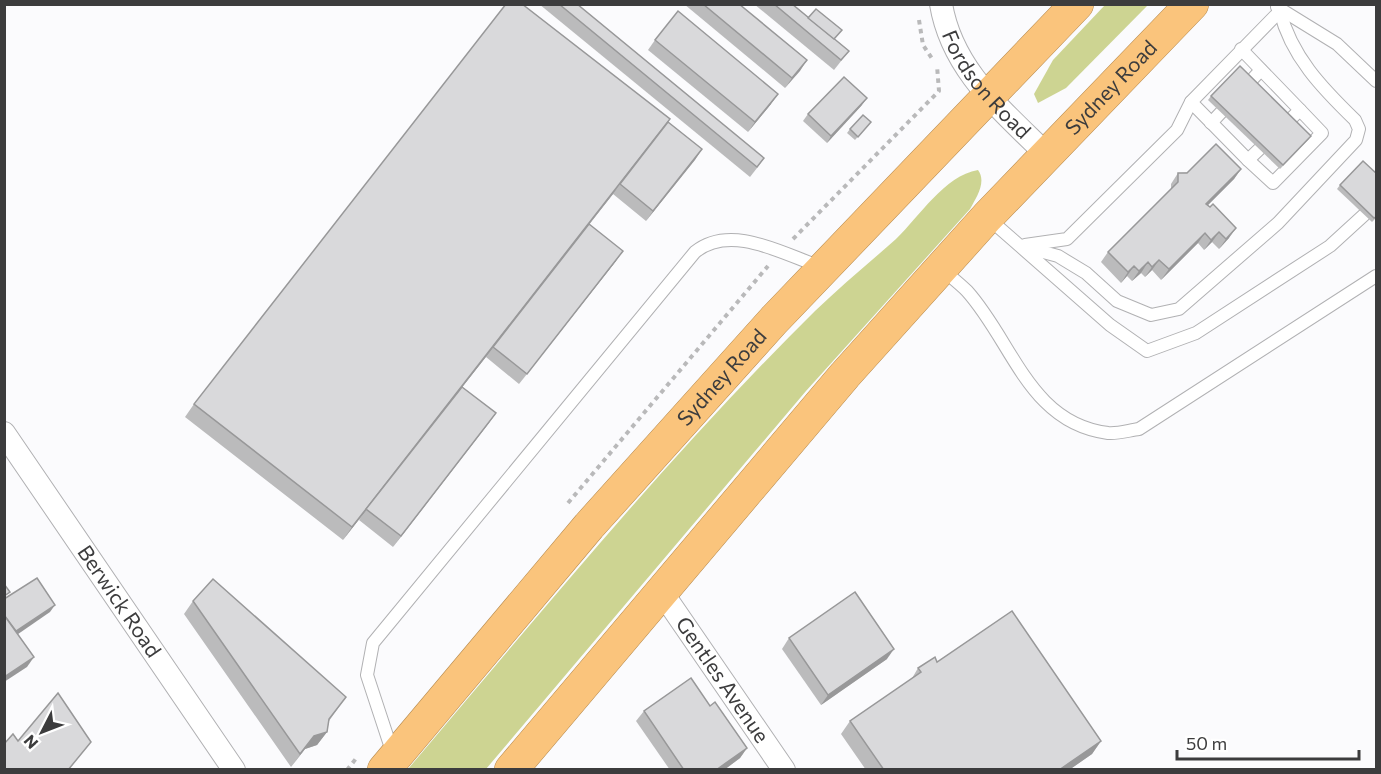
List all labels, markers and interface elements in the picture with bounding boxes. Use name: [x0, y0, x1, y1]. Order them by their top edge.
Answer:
street label: Fordson Road: [938, 26, 1037, 143]
street label: Sydney Road: [1059, 34, 1161, 139]
street label: Sydney Road: [671, 323, 771, 430]
street label: Berwick Road: [73, 540, 167, 661]
street label: Gentles Avenue: [671, 611, 775, 747]
north arrow: [12, 702, 72, 762]
scale bar: [1177, 723, 1358, 761]
text: N: [19, 732, 42, 753]
text: 50 m: [1186, 732, 1227, 754]

